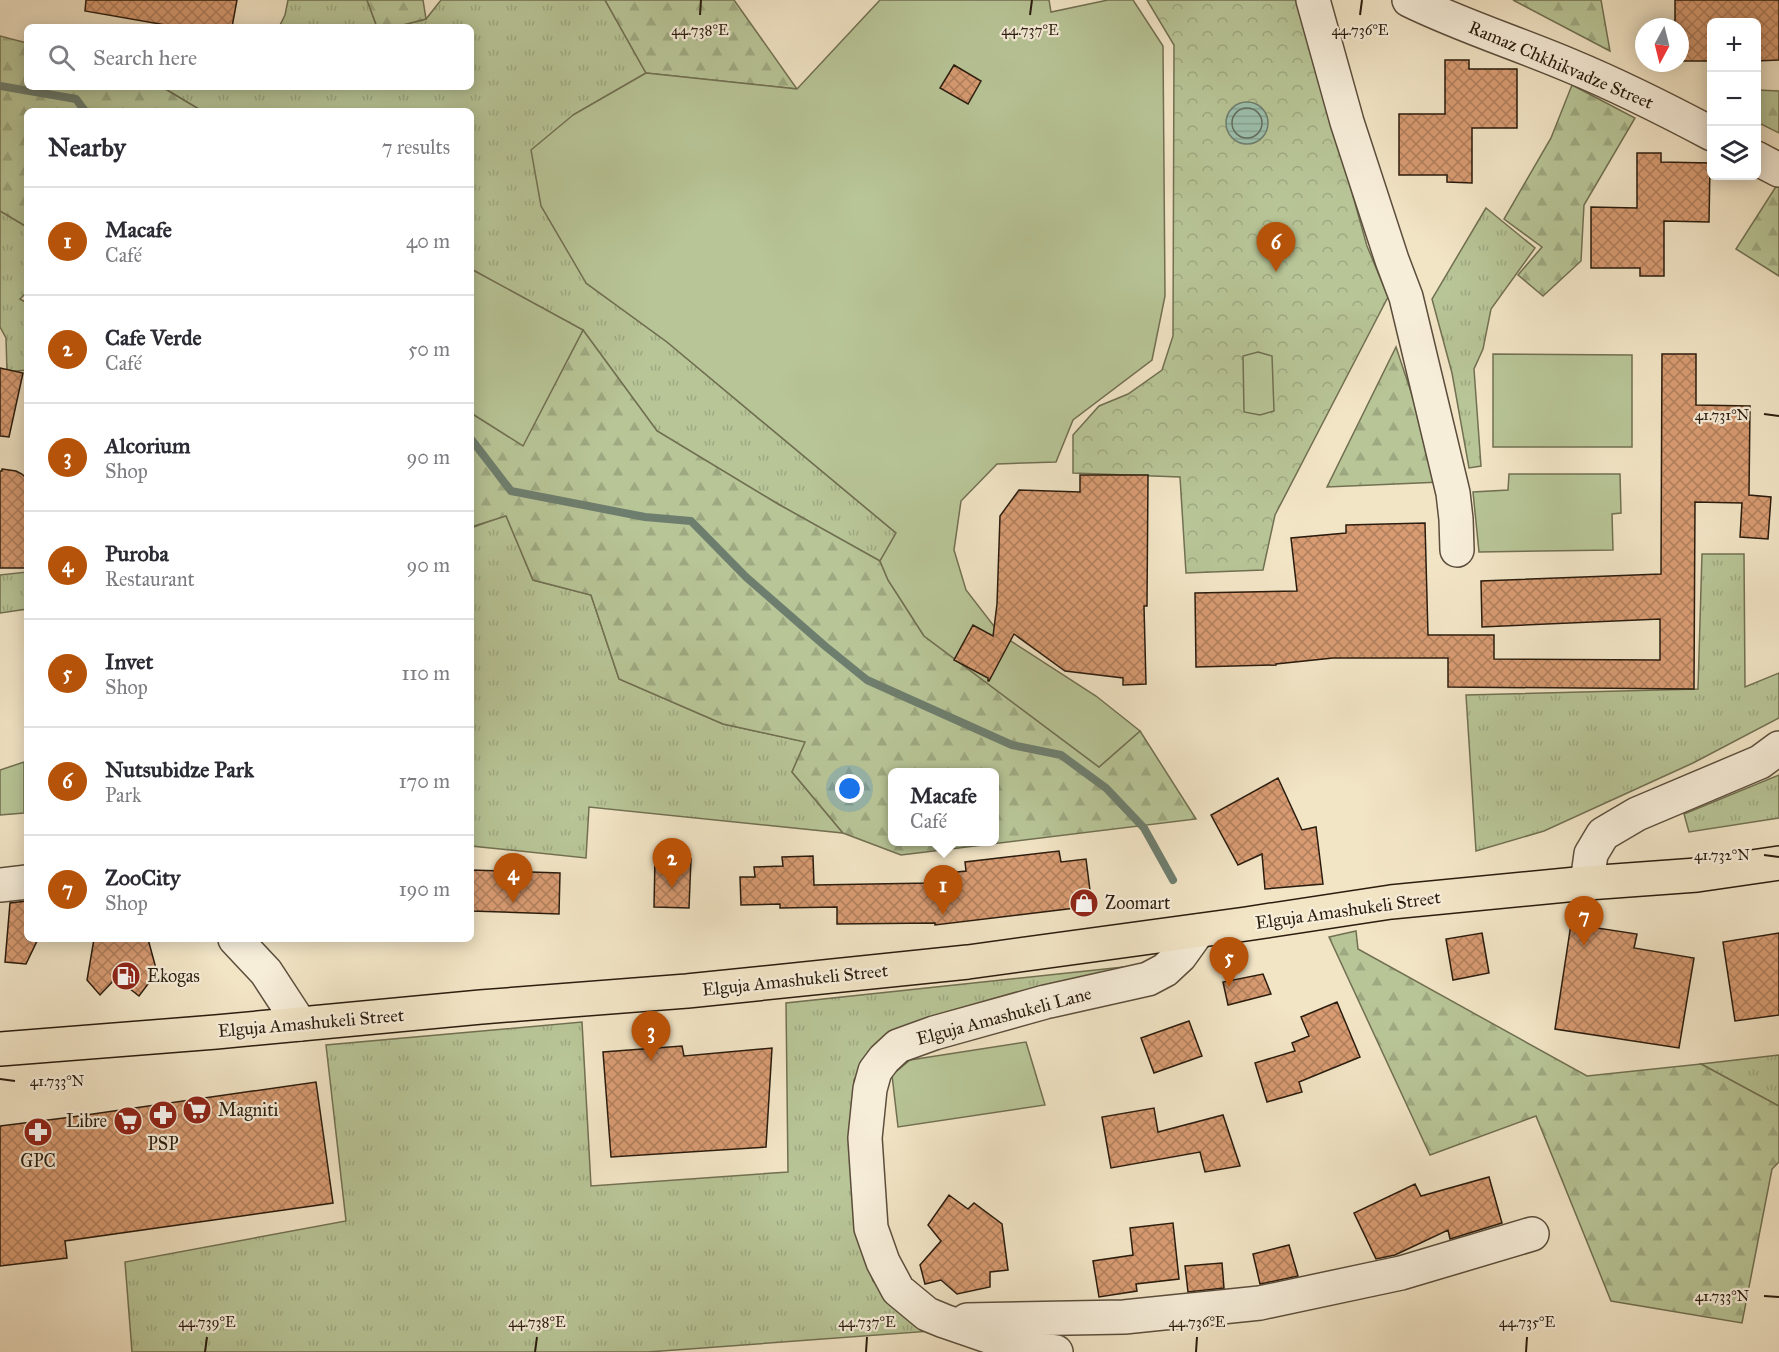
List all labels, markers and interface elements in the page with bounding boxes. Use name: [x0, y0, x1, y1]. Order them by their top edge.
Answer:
street label: Ramaz Chkhikvadze Street: [1465, 16, 1657, 114]
north arrow: [1635, 18, 1689, 72]
map controls: [1707, 18, 1761, 180]
button: +: [1707, 18, 1761, 72]
text: 44.738°E: [671, 21, 729, 39]
text: 44.737°E: [1001, 21, 1059, 39]
text: 44.736°E: [1331, 21, 1389, 39]
search box: [24, 24, 474, 90]
icon: search: [45, 41, 78, 74]
text: Search here: [93, 44, 197, 71]
button: −: [1707, 72, 1761, 126]
button: layers: [1707, 126, 1761, 180]
text: Nearby: [48, 131, 126, 163]
text: 7 results: [382, 135, 450, 159]
text: Macafe: [105, 216, 172, 243]
pin: 6: [1256, 222, 1296, 272]
text: 1: [64, 229, 71, 253]
text: 40 m: [406, 229, 450, 253]
text: Café: [105, 243, 142, 267]
text: Cafe Verde: [105, 324, 202, 351]
text: 2: [63, 337, 72, 361]
text: 50 m: [408, 337, 450, 361]
text: Café: [105, 351, 142, 375]
text: 41.731°N: [1695, 406, 1750, 424]
text: Alcorium: [105, 432, 191, 459]
text: 3: [64, 445, 72, 469]
text: 90 m: [407, 445, 450, 469]
text: Shop: [105, 459, 148, 483]
text: Puroba: [105, 540, 169, 567]
text: 4: [62, 553, 73, 577]
text: 90 m: [407, 553, 450, 577]
text: Restaurant: [105, 567, 195, 591]
text: Invet: [105, 648, 153, 675]
text: 5: [63, 661, 72, 685]
text: 110 m: [402, 661, 450, 685]
text: Shop: [105, 675, 148, 699]
text: Nutsubidze Park: [105, 756, 254, 783]
popup: [888, 768, 999, 846]
text: 6: [62, 769, 73, 793]
text: 170 m: [399, 769, 450, 793]
your location: [835, 774, 864, 803]
text: Macafe: [910, 782, 977, 809]
text: Park: [105, 783, 141, 807]
text: Café: [910, 809, 947, 833]
pin: 2: [652, 838, 692, 888]
text: 41.732°N: [1694, 846, 1750, 864]
pin: 4: [494, 854, 532, 903]
text: ZooCity: [105, 864, 180, 891]
pin: 1: [924, 866, 962, 915]
text: 7: [62, 877, 73, 901]
text: 190 m: [399, 877, 450, 901]
street label: Elguja Amashukeli Street: [1254, 886, 1443, 935]
shop icon: Zoomart: [1068, 887, 1100, 919]
text: Shop: [105, 891, 148, 915]
place label: Zoomart: [1105, 892, 1171, 914]
pin: 7: [1564, 896, 1604, 946]
pin: 5: [1210, 938, 1248, 987]
street label: Elguja Amashukeli Street: [701, 959, 890, 1002]
fuel station icon: Ekogas: [110, 960, 142, 992]
place label: Ekogas: [147, 965, 200, 988]
street label: Elguja Amashukeli Lane: [914, 982, 1094, 1051]
street label: Elguja Amashukeli Street: [217, 1004, 406, 1043]
pin: 3: [632, 1012, 670, 1061]
text: 41.733°N: [30, 1072, 85, 1090]
supermarket icon: Magniti: [181, 1094, 213, 1126]
pharmacy icon: PSP: [147, 1099, 179, 1131]
place label: Magniti: [218, 1099, 279, 1122]
supermarket icon: Libre: [112, 1105, 144, 1137]
place label: Libre: [66, 1110, 107, 1132]
pharmacy icon: GPC: [22, 1116, 54, 1148]
place label: PSP: [148, 1133, 178, 1155]
place label: GPC: [20, 1150, 56, 1172]
text: 41.733°N: [1695, 1287, 1750, 1305]
text: 44.739°E: [178, 1313, 236, 1331]
text: 44.738°E: [508, 1313, 566, 1331]
text: 44.737°E: [838, 1313, 896, 1331]
text: 44.736°E: [1168, 1313, 1226, 1331]
text: 44.735°E: [1499, 1313, 1555, 1331]

